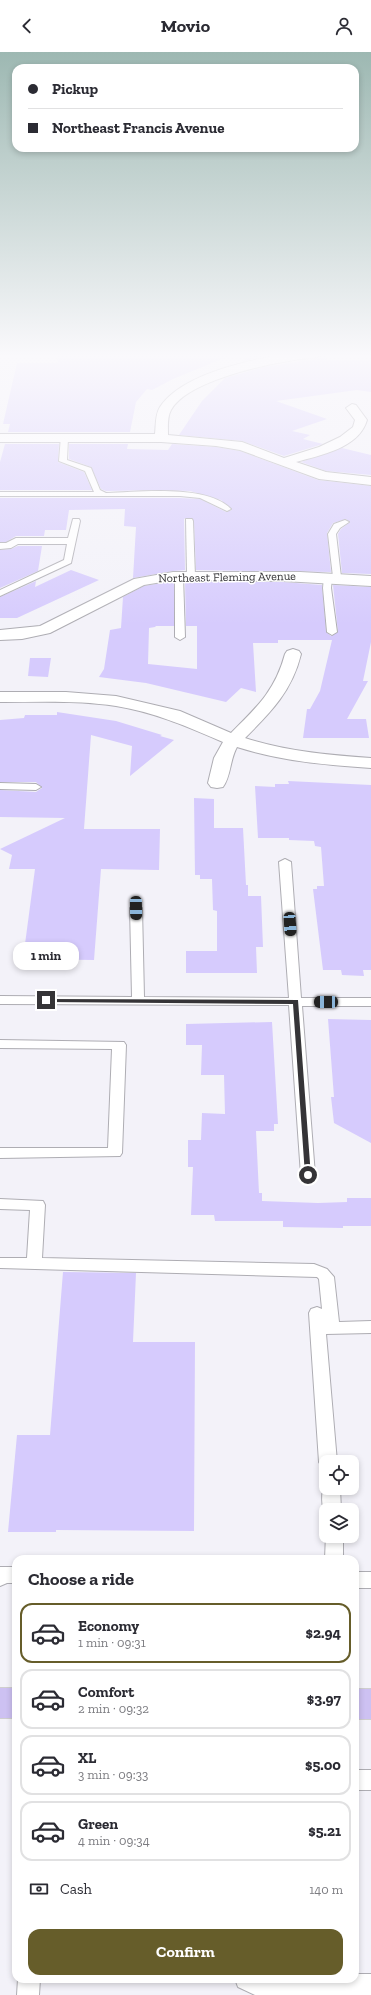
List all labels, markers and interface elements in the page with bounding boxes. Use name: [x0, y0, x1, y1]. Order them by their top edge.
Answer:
icon: back: [16, 15, 38, 37]
text: Movio: [161, 15, 210, 37]
icon: person: [333, 15, 355, 37]
text: Pickup: [52, 80, 98, 98]
text: Northeast Francis Avenue: [52, 119, 224, 137]
street label: Northeast Fleming Avenue: [158, 569, 296, 585]
car: [130, 896, 142, 920]
car: [283, 912, 297, 936]
callout: 1 min: [13, 942, 79, 970]
text: 1 min: [31, 948, 61, 963]
route end: [37, 991, 55, 1009]
car: [314, 996, 338, 1008]
route start: [299, 1166, 317, 1184]
map controls: [319, 1455, 359, 1543]
button: locate: [319, 1455, 359, 1495]
button: layers: [319, 1503, 359, 1543]
text: Choose a ride: [28, 1568, 134, 1590]
icon: car: [30, 1615, 66, 1651]
text: Economy: [78, 1617, 139, 1635]
text: $2.94: [306, 1624, 341, 1642]
text: 1 min · 09:31: [78, 1635, 146, 1650]
icon: car: [30, 1681, 66, 1717]
text: Comfort: [78, 1683, 134, 1701]
text: $3.97: [307, 1690, 341, 1708]
text: 2 min · 09:32: [78, 1701, 149, 1716]
icon: car: [30, 1747, 66, 1783]
text: XL: [78, 1749, 96, 1767]
text: $5.00: [305, 1756, 341, 1774]
text: 3 min · 09:33: [78, 1767, 148, 1782]
icon: car: [30, 1813, 66, 1849]
text: Green: [78, 1815, 118, 1833]
text: $5.21: [308, 1822, 341, 1840]
text: 4 min · 09:34: [78, 1833, 150, 1848]
icon: cash: [28, 1878, 50, 1900]
text: Cash: [60, 1880, 92, 1898]
text: 140 m: [309, 1882, 343, 1897]
button: Confirm: [28, 1929, 343, 1975]

